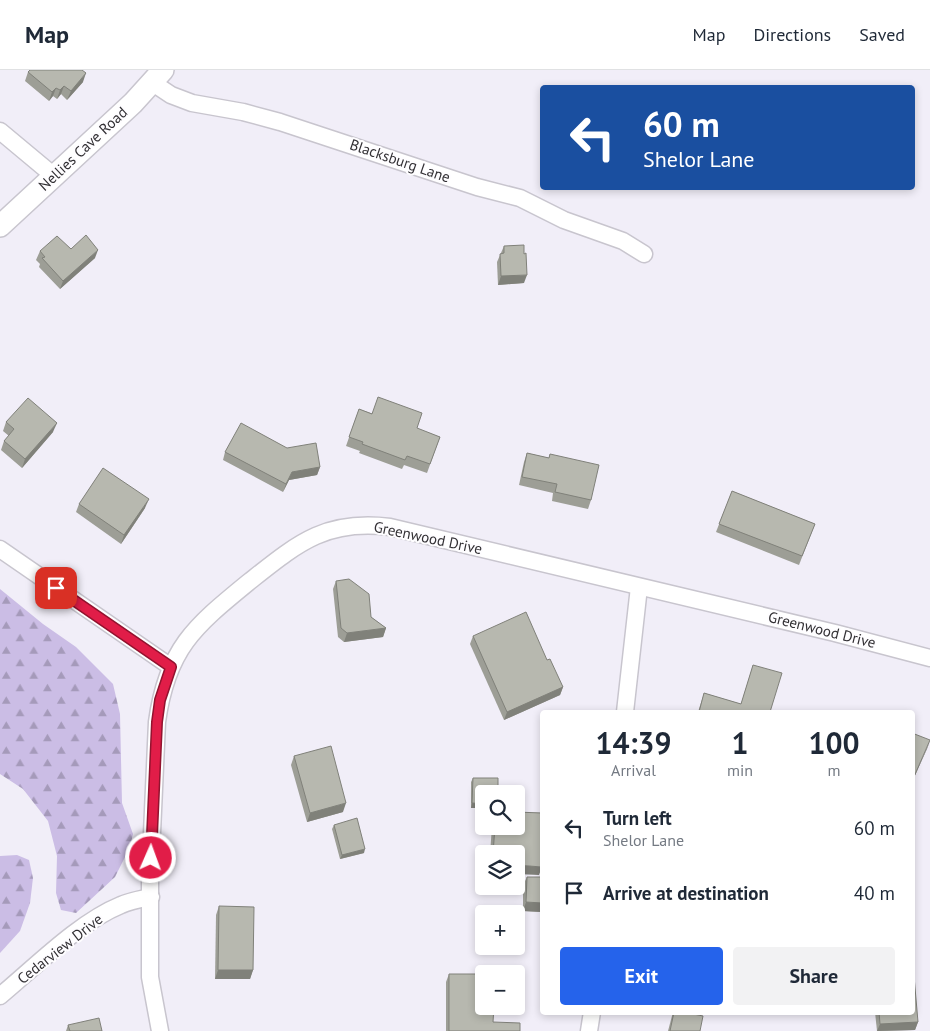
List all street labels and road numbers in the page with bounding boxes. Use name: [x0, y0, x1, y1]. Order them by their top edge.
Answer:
street label: Nellies Cave Road: [34, 103, 131, 195]
street label: Blacksburg Lane: [347, 134, 453, 187]
street label: Greenwood Drive: [372, 517, 484, 558]
street label: Greenwood Drive: [766, 607, 878, 652]
street label: Cedarview Drive: [13, 909, 106, 988]

